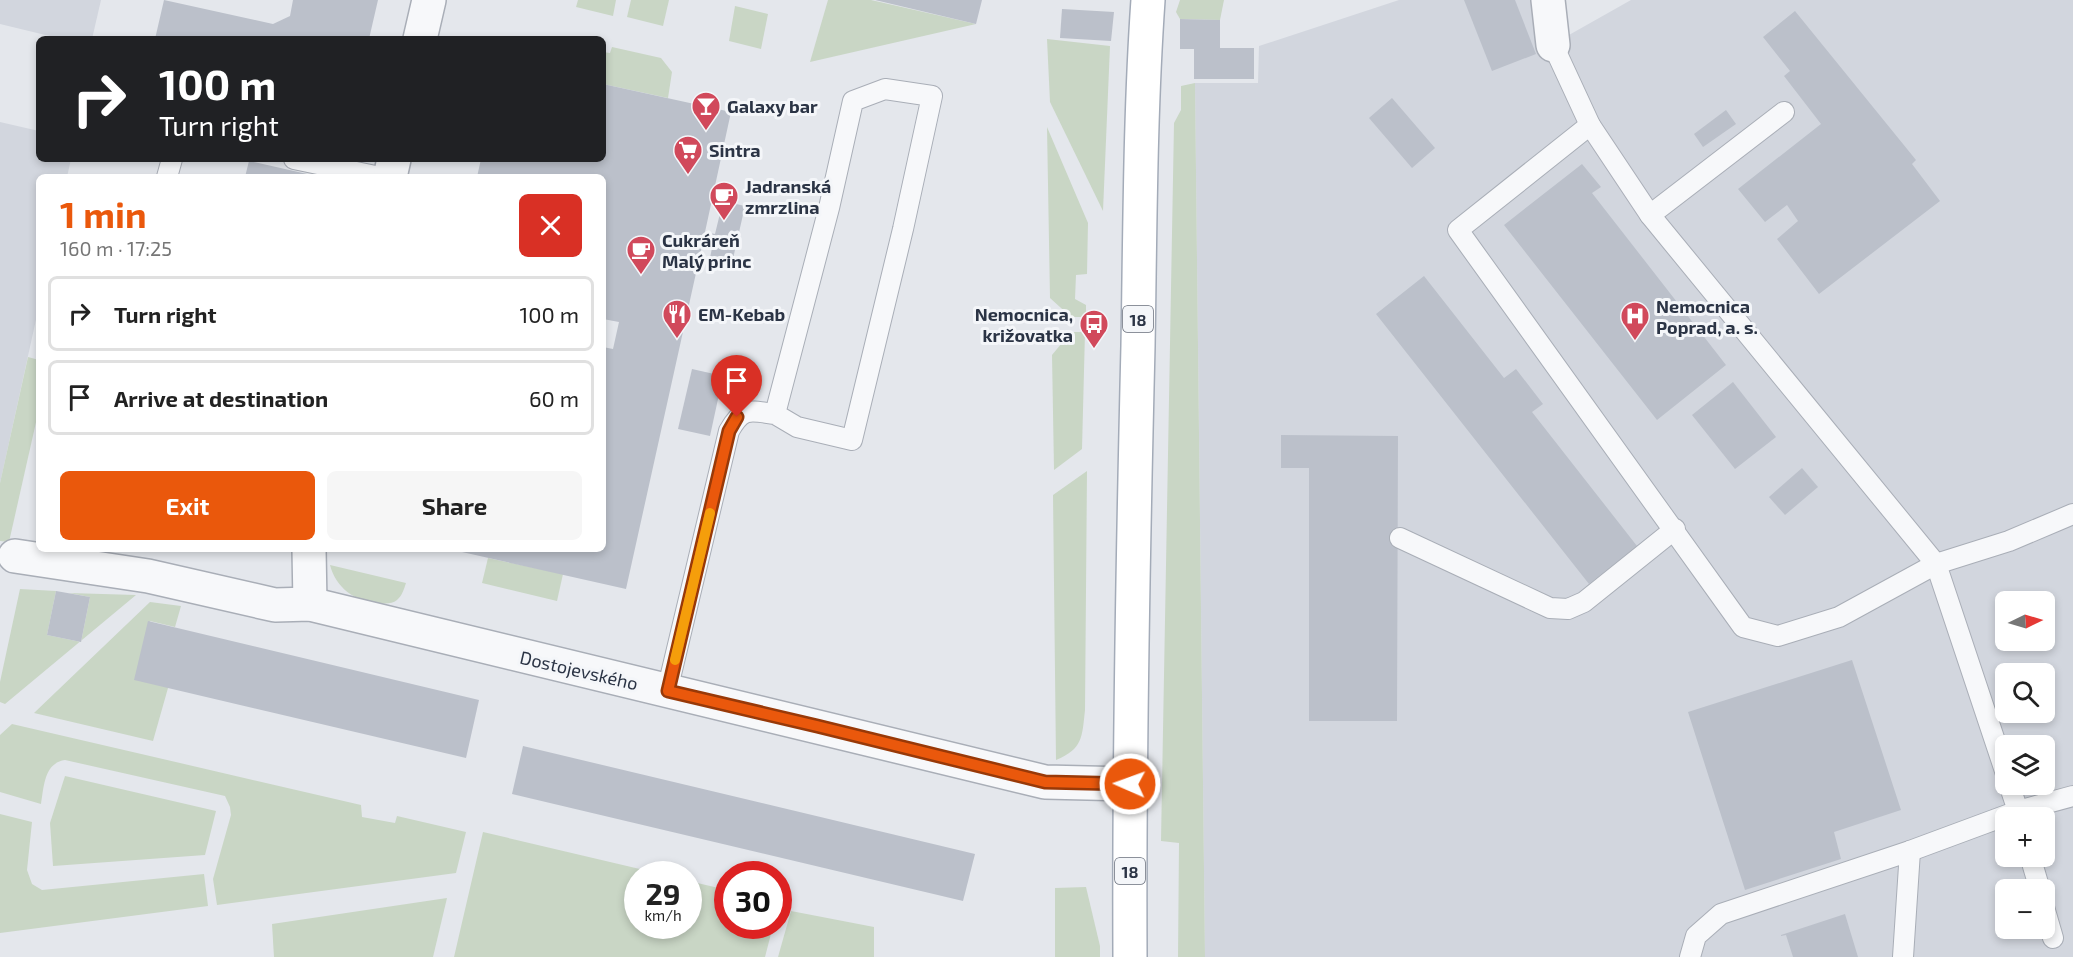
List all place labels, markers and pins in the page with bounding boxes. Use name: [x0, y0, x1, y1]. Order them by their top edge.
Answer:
bar icon: Galaxy bar: [690, 90, 722, 132]
place label: Galaxy bar: [727, 95, 818, 117]
supermarket icon: Sintra: [672, 134, 704, 176]
place label: Sintra: [709, 139, 761, 161]
place label: Jadranská zmrzlina: [745, 175, 831, 218]
cafe icon: Jadranská zmrzlina: [708, 180, 740, 222]
place label: Cukráreň Malý princ: [662, 229, 751, 272]
cafe icon: Cukráreň Malý princ: [625, 234, 657, 276]
place label: Nemocnica Poprad, a. s.: [1656, 295, 1758, 338]
restaurant icon: EM-Kebab: [661, 298, 693, 340]
hospital icon: Nemocnica Poprad, a. s.: [1619, 300, 1651, 342]
place label: EM-Kebab: [698, 303, 785, 325]
place label: Nemocnica, križovatka: [975, 303, 1073, 346]
bus stop icon: Nemocnica, križovatka: [1078, 308, 1110, 350]
pin: [711, 355, 762, 417]

